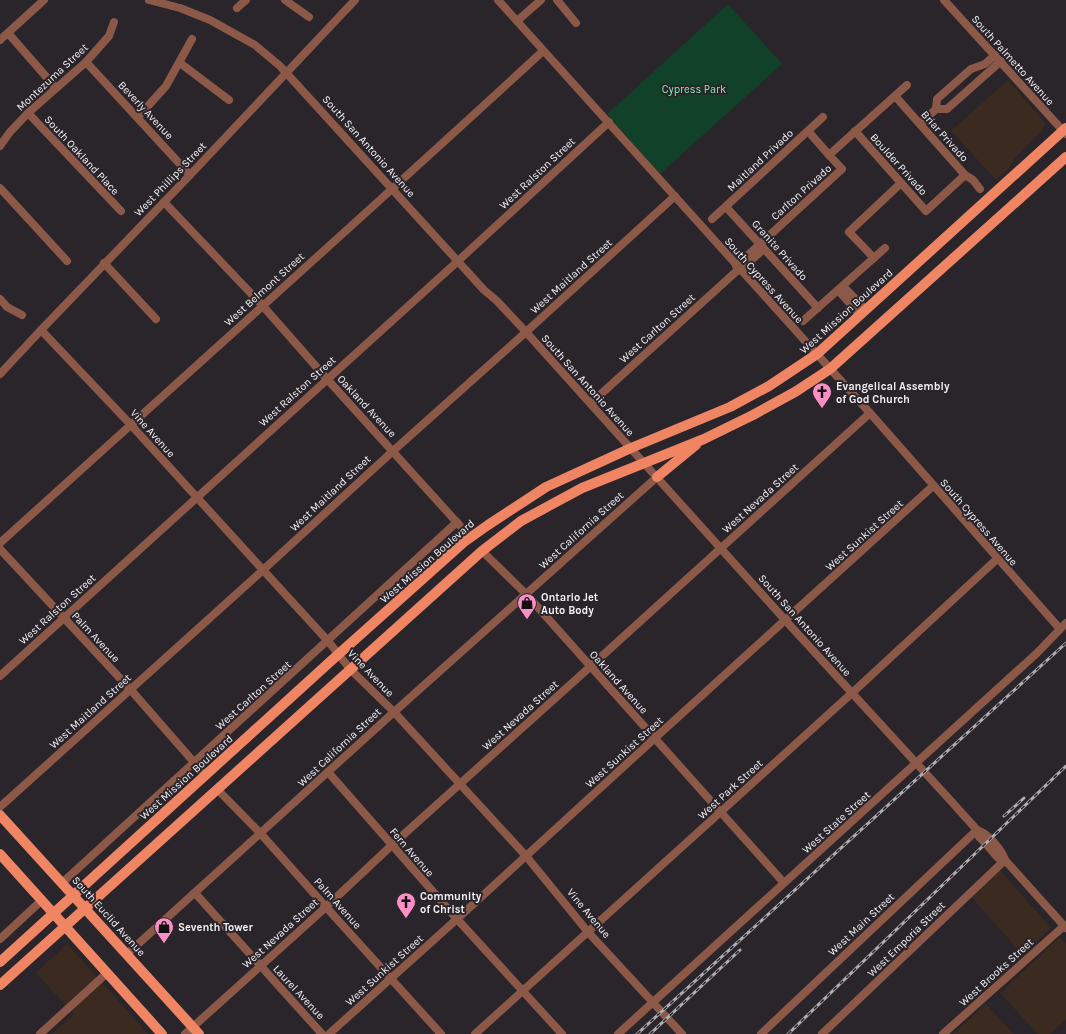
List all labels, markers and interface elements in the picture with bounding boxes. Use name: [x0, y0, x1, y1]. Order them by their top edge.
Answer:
street label: South Palmetto Avenue: [969, 13, 1057, 108]
street label: Montezuma Street: [14, 41, 91, 114]
street label: Beverly Avenue: [115, 79, 176, 142]
park label: Cypress Park: [662, 83, 726, 96]
street label: South San Antonio Avenue: [319, 93, 418, 200]
street label: Briar Privado: [918, 108, 971, 165]
street label: South Oakland Place: [42, 113, 122, 198]
street label: Maitland Privado: [725, 127, 796, 194]
street label: Boulder Privado: [867, 131, 930, 198]
street label: West Ralston Street: [497, 135, 578, 212]
street label: West Phillips Street: [132, 140, 209, 219]
street label: Carlton Privado: [768, 162, 834, 223]
street label: Granite Privado: [749, 217, 810, 283]
street label: South Cypress Avenue: [722, 235, 806, 326]
street label: West Maitland Street: [528, 236, 615, 317]
street label: West Belmont Street: [222, 250, 307, 329]
street label: West Mission Boulevard: [797, 266, 896, 357]
street label: West Carlton Street: [617, 291, 698, 366]
street label: South San Antonio Avenue: [538, 332, 637, 439]
street label: West Ralston Street: [256, 353, 338, 429]
street label: Oakland Avenue: [334, 372, 399, 440]
place label: Evangelical Assembly of God Church: [836, 380, 950, 406]
church icon: Evangelical Assembly of God Church: [811, 381, 833, 409]
street label: Vine Avenue: [128, 406, 178, 460]
street label: West Maitland Street: [287, 453, 373, 534]
street label: West Nevada Street: [720, 461, 801, 536]
street label: South Cypress Avenue: [937, 476, 1020, 569]
street label: West California Street: [536, 489, 626, 572]
street label: West Sunkist Street: [823, 497, 906, 574]
street label: West Mission Boulevard: [378, 517, 477, 606]
street label: West Ralston Street: [16, 571, 98, 647]
street label: South San Antonio Avenue: [755, 572, 854, 679]
place label: Ontario Jet Auto Body: [541, 591, 599, 617]
shop icon: Ontario Jet Auto Body: [516, 592, 538, 620]
street label: Palm Avenue: [69, 609, 123, 666]
street label: Vine Avenue: [345, 647, 397, 700]
street label: Oakland Avenue: [587, 648, 651, 717]
street label: West Carlton Street: [213, 658, 294, 733]
street label: West Maitland Street: [47, 671, 134, 752]
street label: West Nevada Street: [480, 678, 561, 753]
street label: West California Street: [295, 705, 384, 789]
street label: West Sunkist Street: [583, 714, 666, 791]
street label: West Mission Boulevard: [137, 732, 236, 823]
street label: West Park Street: [695, 757, 765, 822]
street label: West State Street: [800, 788, 873, 856]
street label: Fern Avenue: [387, 825, 437, 880]
street label: South Euclid Avenue: [69, 874, 148, 959]
street label: Palm Avenue: [311, 875, 364, 932]
street label: Vine Avenue: [564, 886, 613, 941]
place label: Community of Christ: [420, 890, 482, 916]
street label: West Main Street: [826, 890, 897, 958]
church icon: Community of Christ: [395, 891, 417, 919]
street label: West Nevada Street: [240, 896, 321, 971]
street label: West Emporia Street: [865, 899, 948, 980]
shop icon: Seventh Tower: [153, 916, 175, 944]
place label: Seventh Tower: [178, 921, 253, 934]
street label: West Sunkist Street: [343, 932, 426, 1009]
street label: West Brooks Street: [957, 936, 1036, 1009]
street label: Laurel Avenue: [270, 963, 327, 1022]

